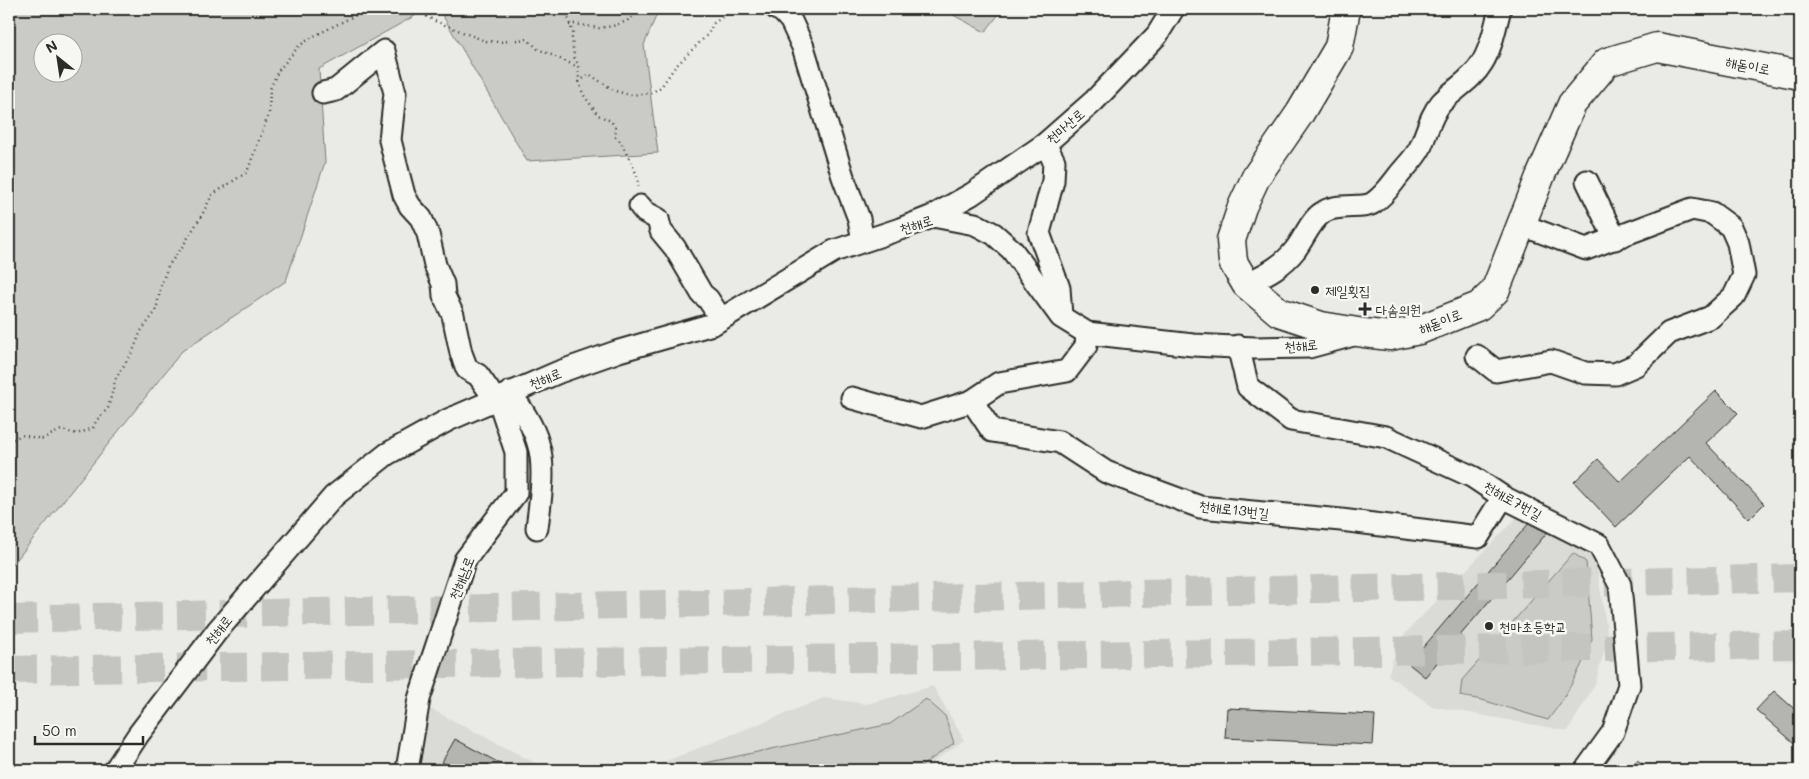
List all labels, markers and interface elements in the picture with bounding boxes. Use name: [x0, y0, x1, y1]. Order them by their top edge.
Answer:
north arrow: [32, 32, 82, 82]
text: N: [42, 35, 61, 57]
street label: 해돋이로: [1724, 51, 1772, 79]
street label: 천마산로: [1042, 104, 1088, 148]
street label: 천해로: [897, 210, 935, 238]
place label: 제일횟집: [1325, 281, 1370, 300]
marker: 제일횟집: [1309, 284, 1321, 296]
place label: 다솜의원: [1376, 300, 1421, 319]
marker: 다솜의원: [1358, 302, 1372, 316]
street label: 해돋이로: [1416, 304, 1464, 338]
street label: 천해로: [1283, 334, 1319, 356]
street label: 천해로: [526, 363, 564, 393]
street label: 천해로7번길: [1480, 476, 1546, 524]
street label: 천해로13번길: [1198, 495, 1271, 523]
street label: 천해남로: [444, 554, 478, 602]
street label: 천해로: [200, 611, 236, 649]
place label: 천마초등학교: [1499, 617, 1567, 636]
marker: 천마초등학교: [1483, 620, 1495, 632]
scale bar: [35, 714, 142, 746]
text: 50 m: [42, 720, 77, 740]

